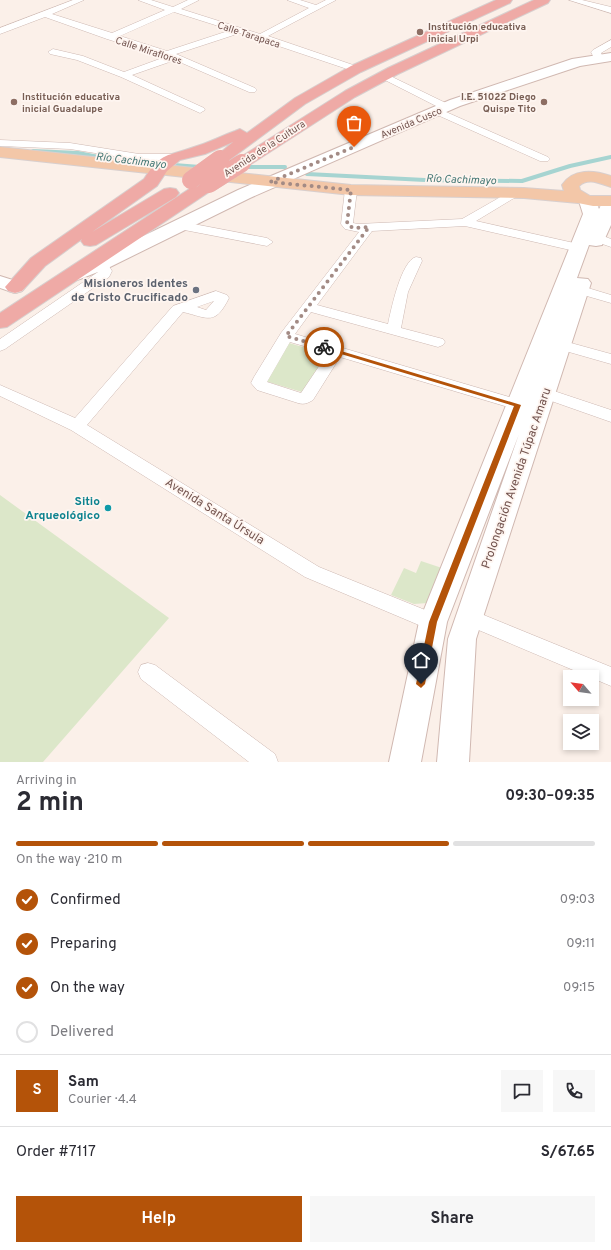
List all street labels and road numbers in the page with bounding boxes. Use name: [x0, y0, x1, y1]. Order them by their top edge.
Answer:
street label: Calle Tarapaca: [215, 19, 282, 52]
street label: Calle Miraflores: [114, 35, 184, 68]
street label: Avenida Cusco: [379, 104, 445, 142]
street label: Avenida de la Cultura: [222, 118, 308, 181]
street label: Prolongación Avenida Túpac Amaru: [478, 386, 555, 571]
street label: Avenida Santa Úrsula: [162, 475, 267, 549]

